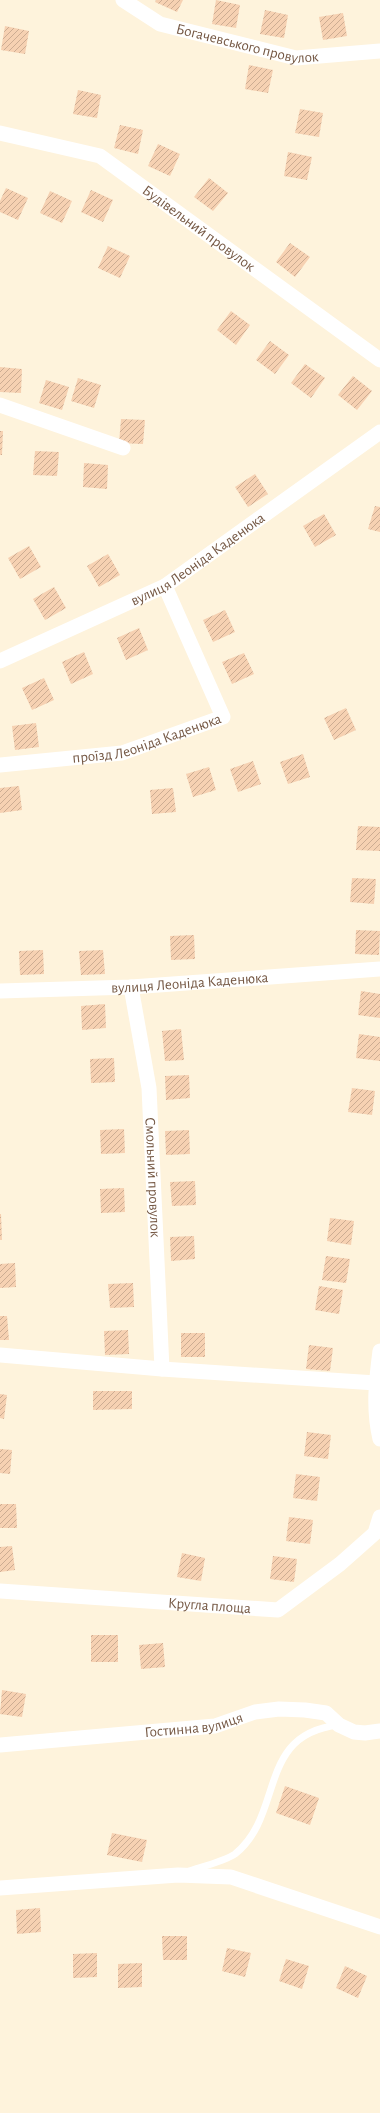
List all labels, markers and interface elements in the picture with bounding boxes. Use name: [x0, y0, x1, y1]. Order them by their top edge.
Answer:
street label: Богачевського провулок: [175, 21, 319, 66]
street label: Будівельний провулок: [140, 182, 258, 274]
street label: вулиця Леоніда Каденюка: [128, 510, 267, 608]
street label: проїзд Леоніда Каденюка: [72, 711, 223, 765]
street label: вулиця Леоніда Каденюка: [111, 970, 269, 995]
street label: Смольний провулок: [143, 1117, 163, 1238]
street label: Кругла площа: [168, 1595, 252, 1616]
street label: Гостинна вулиця: [144, 1709, 245, 1740]

